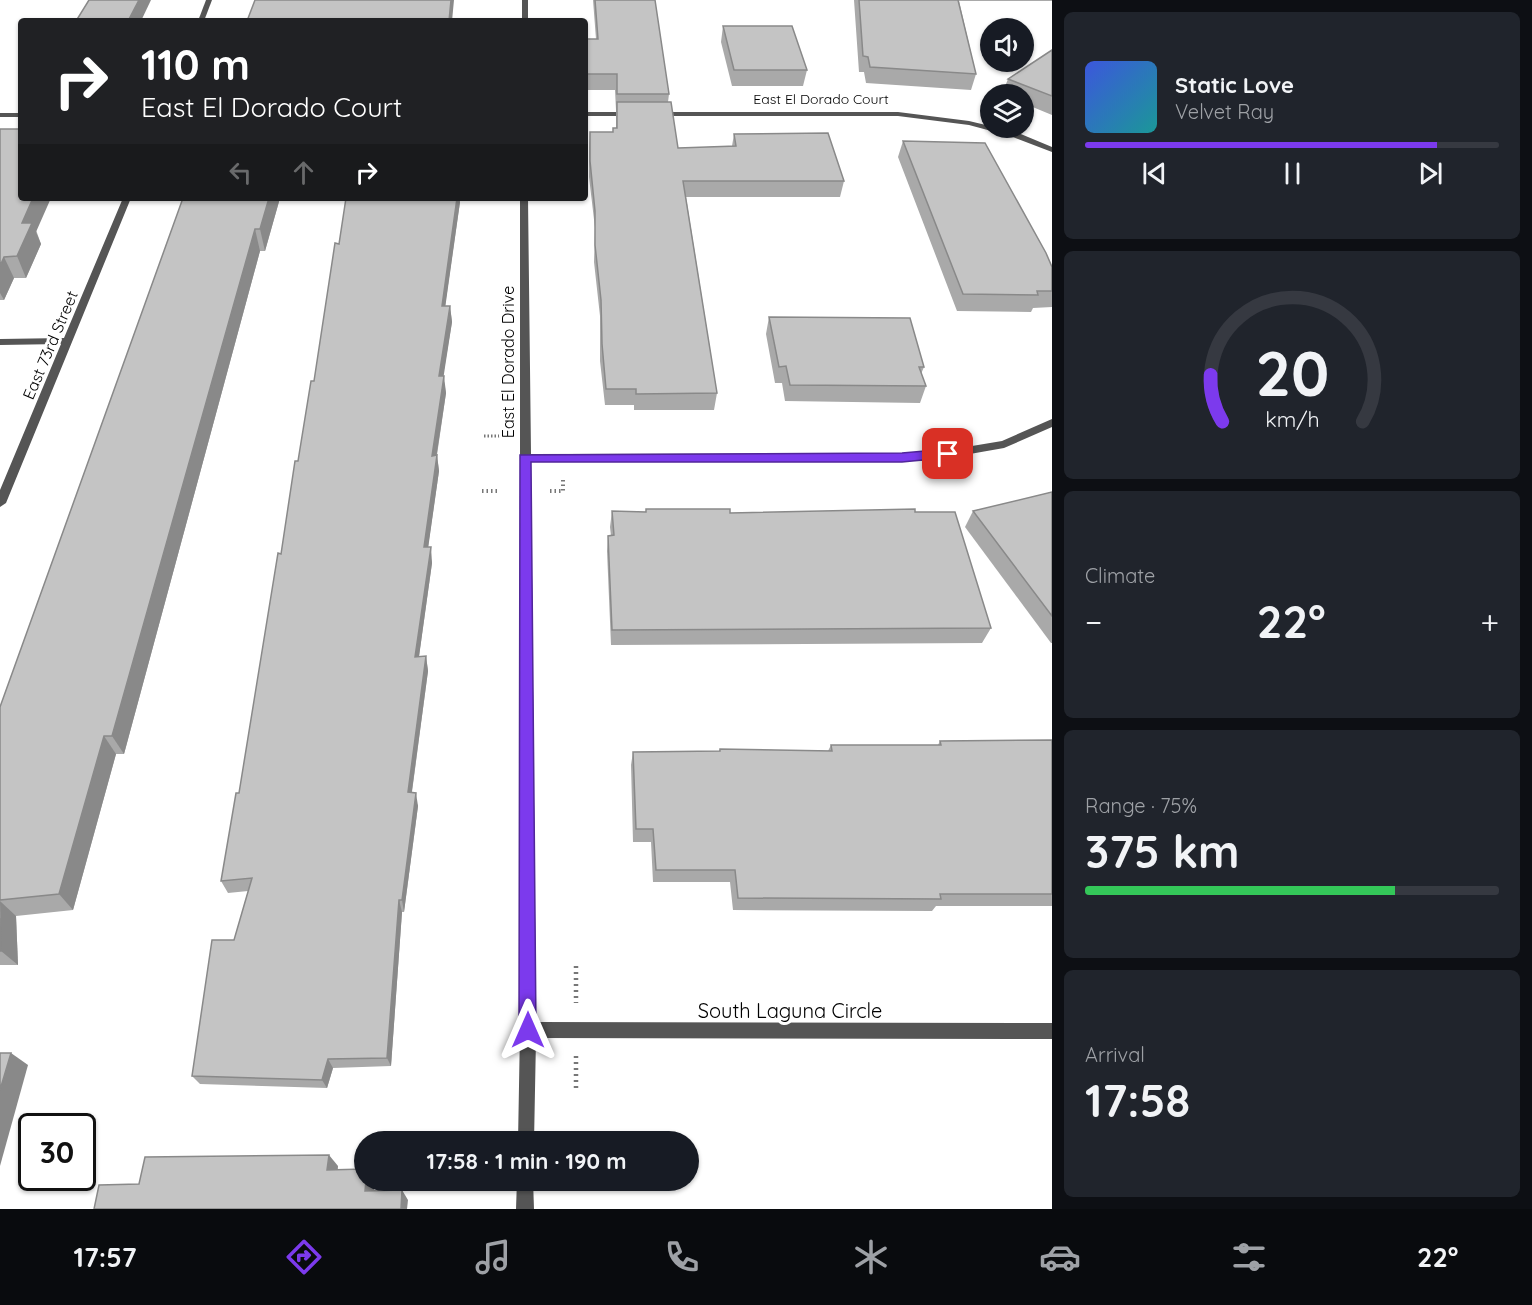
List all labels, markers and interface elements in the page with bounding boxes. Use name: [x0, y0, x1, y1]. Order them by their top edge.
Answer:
map controls: [980, 18, 1034, 138]
button: sound: [980, 18, 1034, 72]
text: 110 m: [141, 38, 250, 91]
icon: right: [42, 42, 120, 120]
text: Static Love: [1175, 71, 1294, 99]
button: layers: [980, 84, 1034, 138]
text: East El Dorado Court: [141, 90, 402, 124]
street label: East El Dorado Court: [753, 90, 889, 108]
text: Velvet Ray: [1175, 99, 1274, 124]
icon: left: [224, 156, 257, 189]
icon: ahead: [287, 156, 320, 189]
icon: right: [350, 156, 383, 189]
icon: previous: [1138, 157, 1171, 190]
icon: pause: [1276, 157, 1309, 190]
icon: next: [1414, 157, 1447, 190]
street label: East El Dorado Drive: [498, 286, 518, 438]
street label: East 73rd Street: [18, 288, 82, 402]
text: 20: [1255, 334, 1329, 412]
text: km/h: [1265, 407, 1319, 433]
pin: [922, 428, 973, 479]
icon: arrive: [931, 437, 964, 470]
text: Climate: [1085, 563, 1155, 588]
text: 22°: [1257, 593, 1326, 649]
text: −: [1085, 601, 1102, 642]
text: +: [1480, 601, 1499, 642]
text: Range · 75%: [1085, 793, 1197, 818]
text: 375 km: [1085, 823, 1240, 879]
position arrow: [496, 998, 560, 1062]
street label: South Laguna Circle: [698, 998, 882, 1023]
text: Arrival: [1085, 1042, 1145, 1067]
text: 17:58: [1085, 1072, 1190, 1128]
speed limit sign: 30: [18, 1113, 96, 1191]
text: 17:58 · 1 min · 190 m: [426, 1147, 627, 1175]
icon: directions: [283, 1236, 325, 1278]
icon: music: [472, 1236, 514, 1278]
icon: phone: [661, 1236, 703, 1278]
icon: climate: [850, 1236, 892, 1278]
icon: car: [1039, 1236, 1081, 1278]
icon: filters: [1228, 1236, 1270, 1278]
text: 17:57: [73, 1240, 137, 1274]
text: 22°: [1417, 1240, 1458, 1274]

